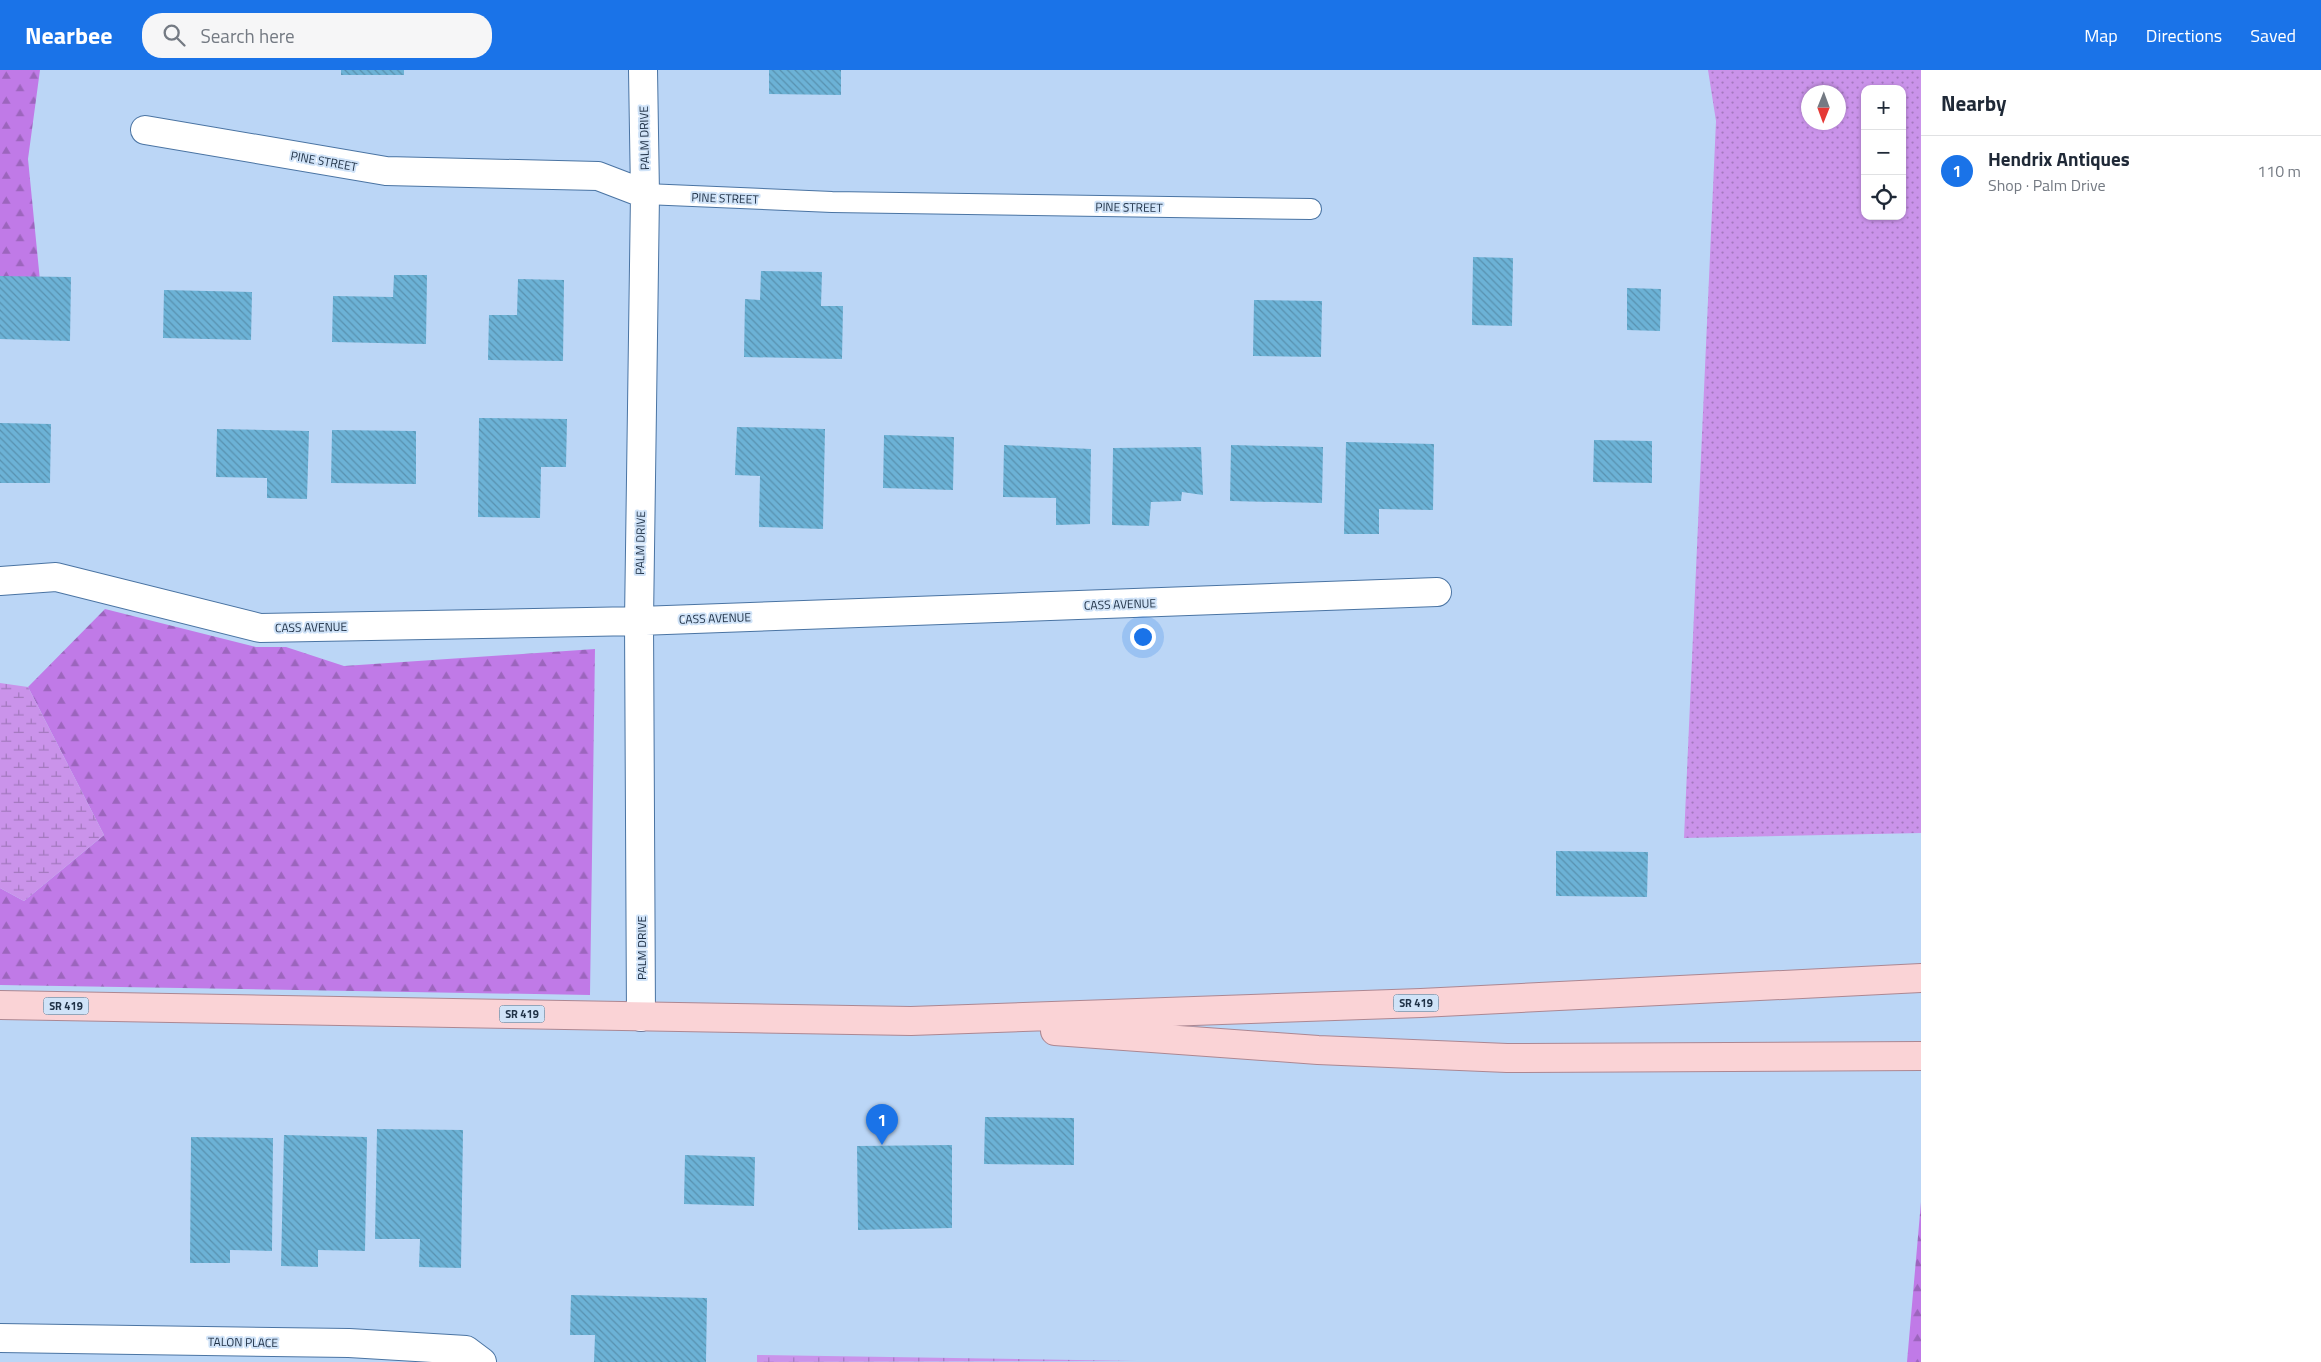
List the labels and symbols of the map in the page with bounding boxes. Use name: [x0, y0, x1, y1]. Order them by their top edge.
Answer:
north arrow: [1801, 85, 1846, 130]
street label: PALM DRIVE: [634, 105, 654, 170]
street label: PINE STREET: [289, 146, 359, 176]
street label: PINE STREET: [691, 187, 760, 209]
street label: PINE STREET: [1095, 197, 1163, 217]
street label: PALM DRIVE: [630, 510, 650, 575]
street label: CASS AVENUE: [1084, 593, 1157, 615]
street label: CASS AVENUE: [679, 607, 752, 629]
street label: CASS AVENUE: [275, 617, 348, 637]
your location: [1130, 624, 1156, 650]
street label: PALM DRIVE: [632, 916, 651, 980]
road number: SR 419: [1394, 994, 1438, 1011]
road number: SR 419: [44, 998, 88, 1014]
road number: SR 419: [500, 1006, 544, 1022]
pin: 1: [866, 1104, 898, 1145]
street label: TALON PLACE: [208, 1332, 279, 1352]

